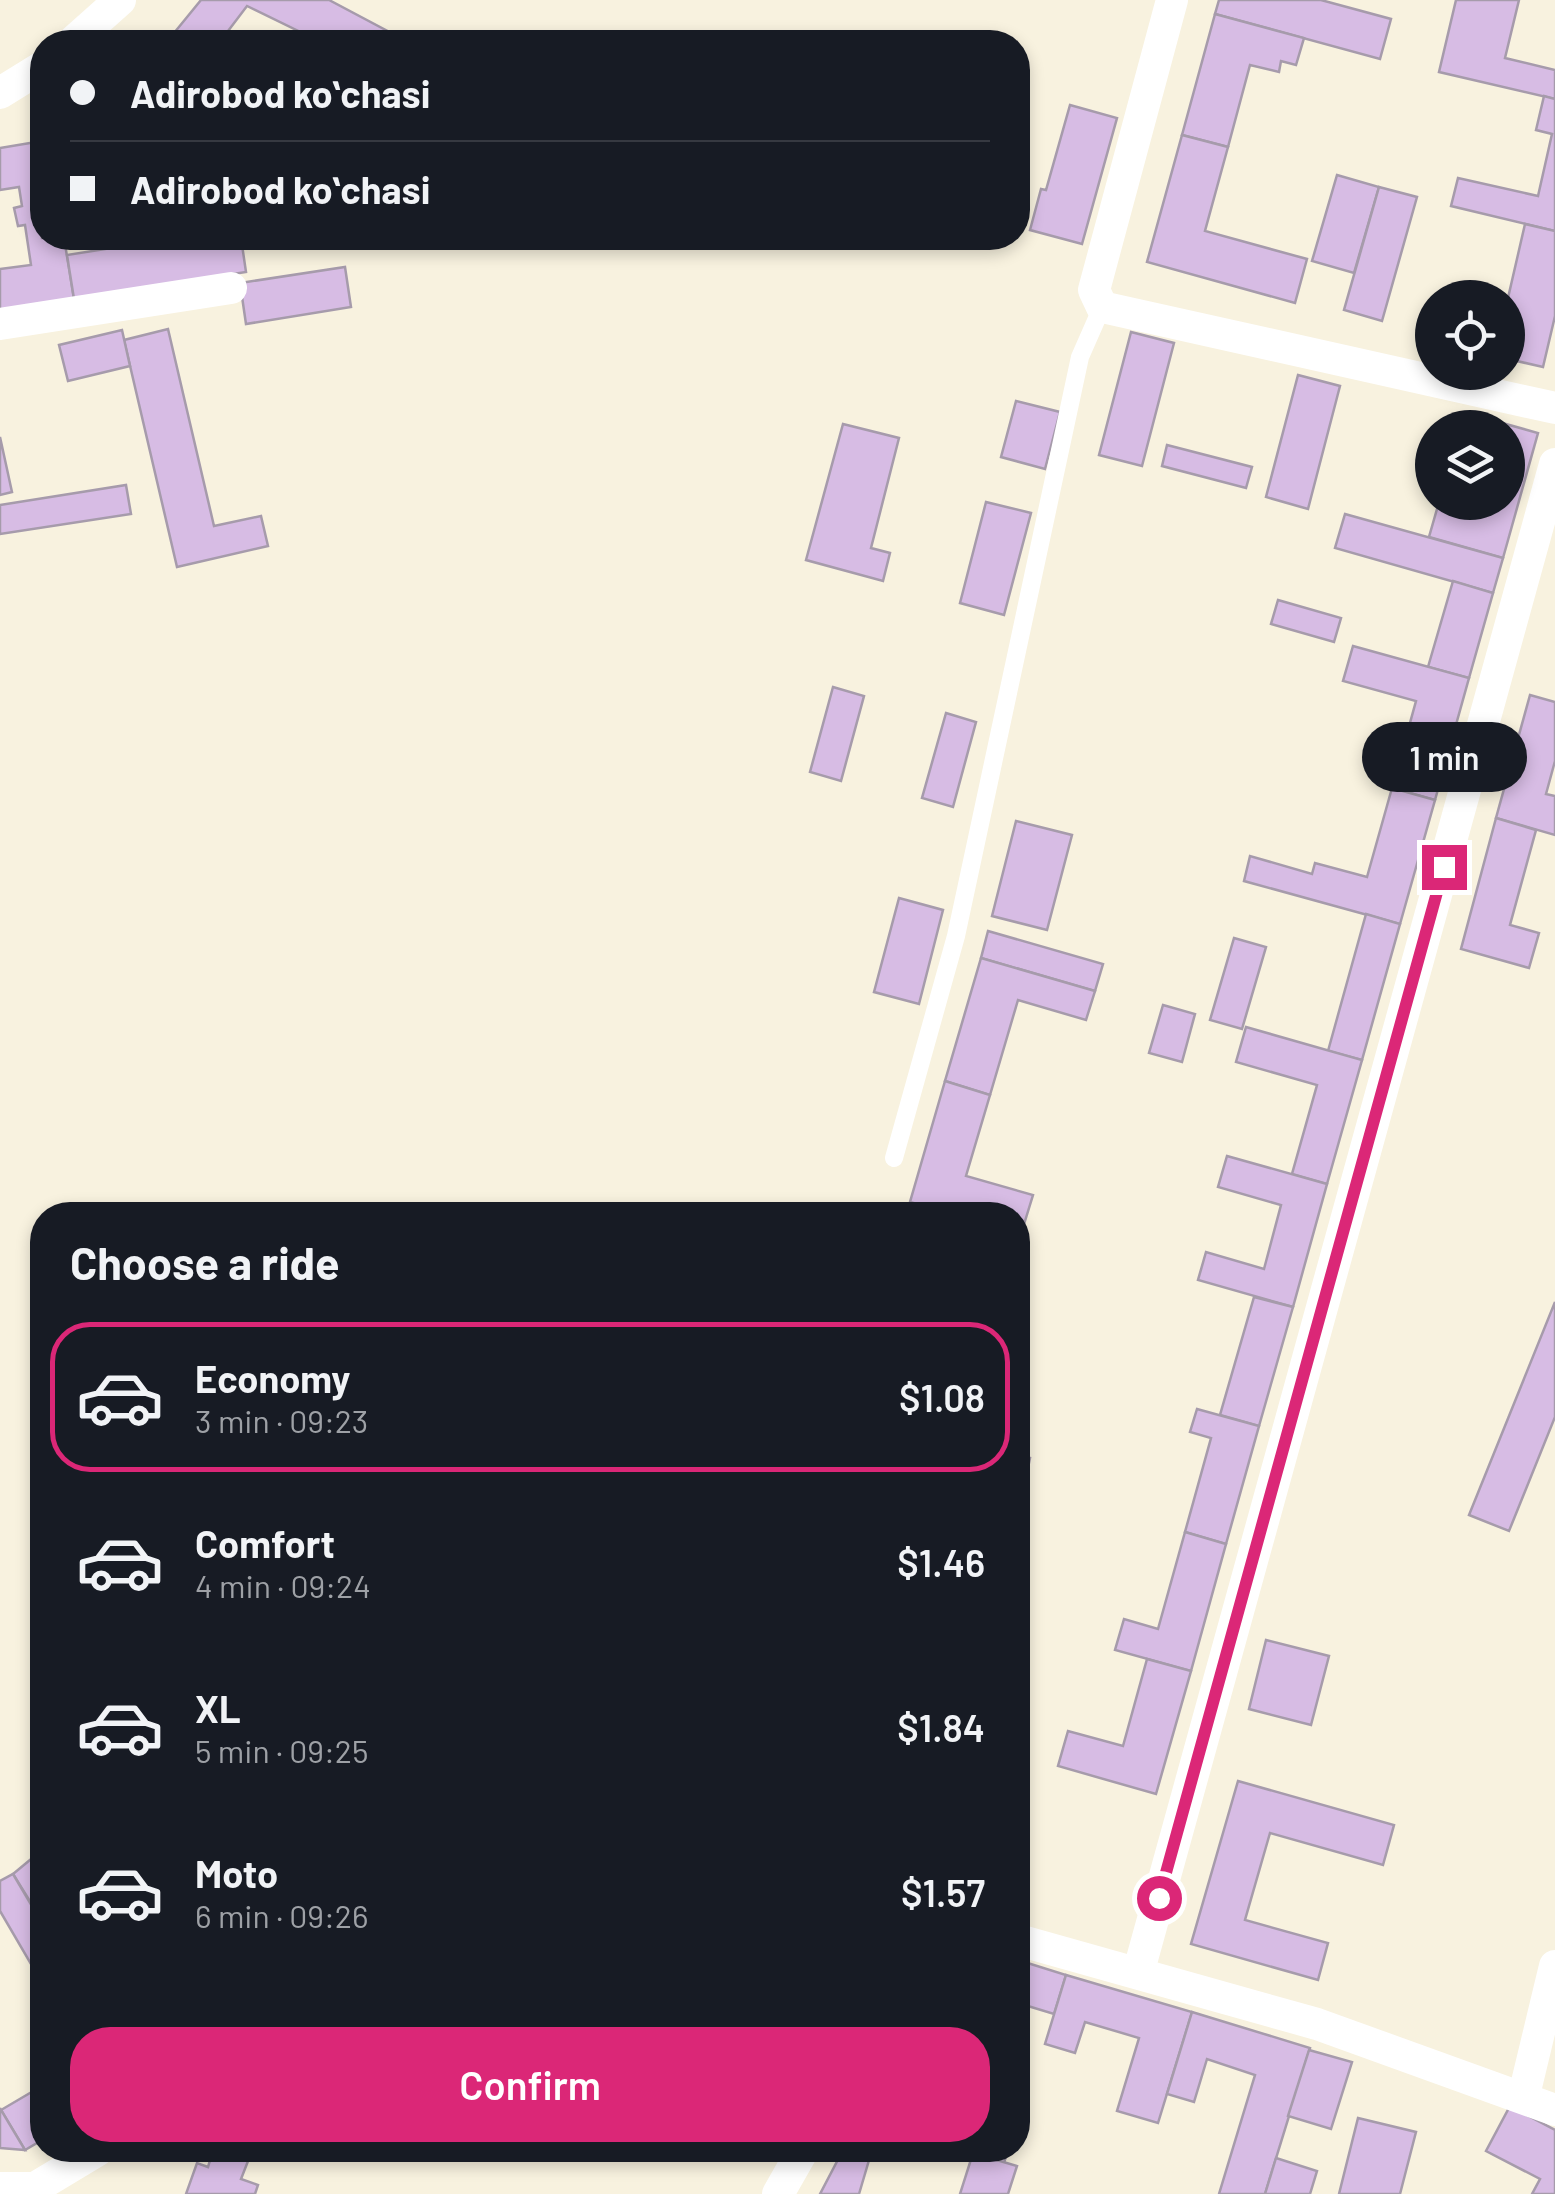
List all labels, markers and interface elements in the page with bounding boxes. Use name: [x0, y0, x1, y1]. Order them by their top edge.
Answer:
text: Adirobod koʻchasi: [130, 70, 430, 116]
text: Adirobod koʻchasi: [130, 166, 430, 212]
map controls: [1415, 280, 1525, 520]
button: locate: [1415, 280, 1525, 390]
button: layers: [1415, 410, 1525, 520]
callout: 1 min: [1362, 722, 1526, 792]
text: 1 min: [1410, 738, 1479, 776]
route end: [1422, 845, 1467, 890]
text: Choose a ride: [70, 1235, 340, 1289]
icon: car: [75, 1352, 165, 1442]
text: Economy: [195, 1355, 350, 1401]
text: $1.08: [899, 1374, 985, 1420]
text: 3 min · 09:23: [195, 1401, 368, 1439]
icon: car: [75, 1517, 165, 1607]
text: Comfort: [195, 1520, 335, 1566]
text: $1.46: [897, 1539, 985, 1585]
text: 4 min · 09:24: [195, 1566, 371, 1604]
icon: car: [75, 1682, 165, 1772]
text: XL: [195, 1685, 241, 1731]
text: $1.84: [897, 1704, 985, 1750]
text: 5 min · 09:25: [195, 1731, 368, 1769]
icon: car: [75, 1847, 165, 1937]
text: Moto: [195, 1850, 278, 1896]
text: $1.57: [901, 1869, 985, 1915]
route start: [1137, 1876, 1182, 1921]
text: 6 min · 09:26: [195, 1896, 369, 1934]
button: Confirm: [70, 2027, 990, 2142]

